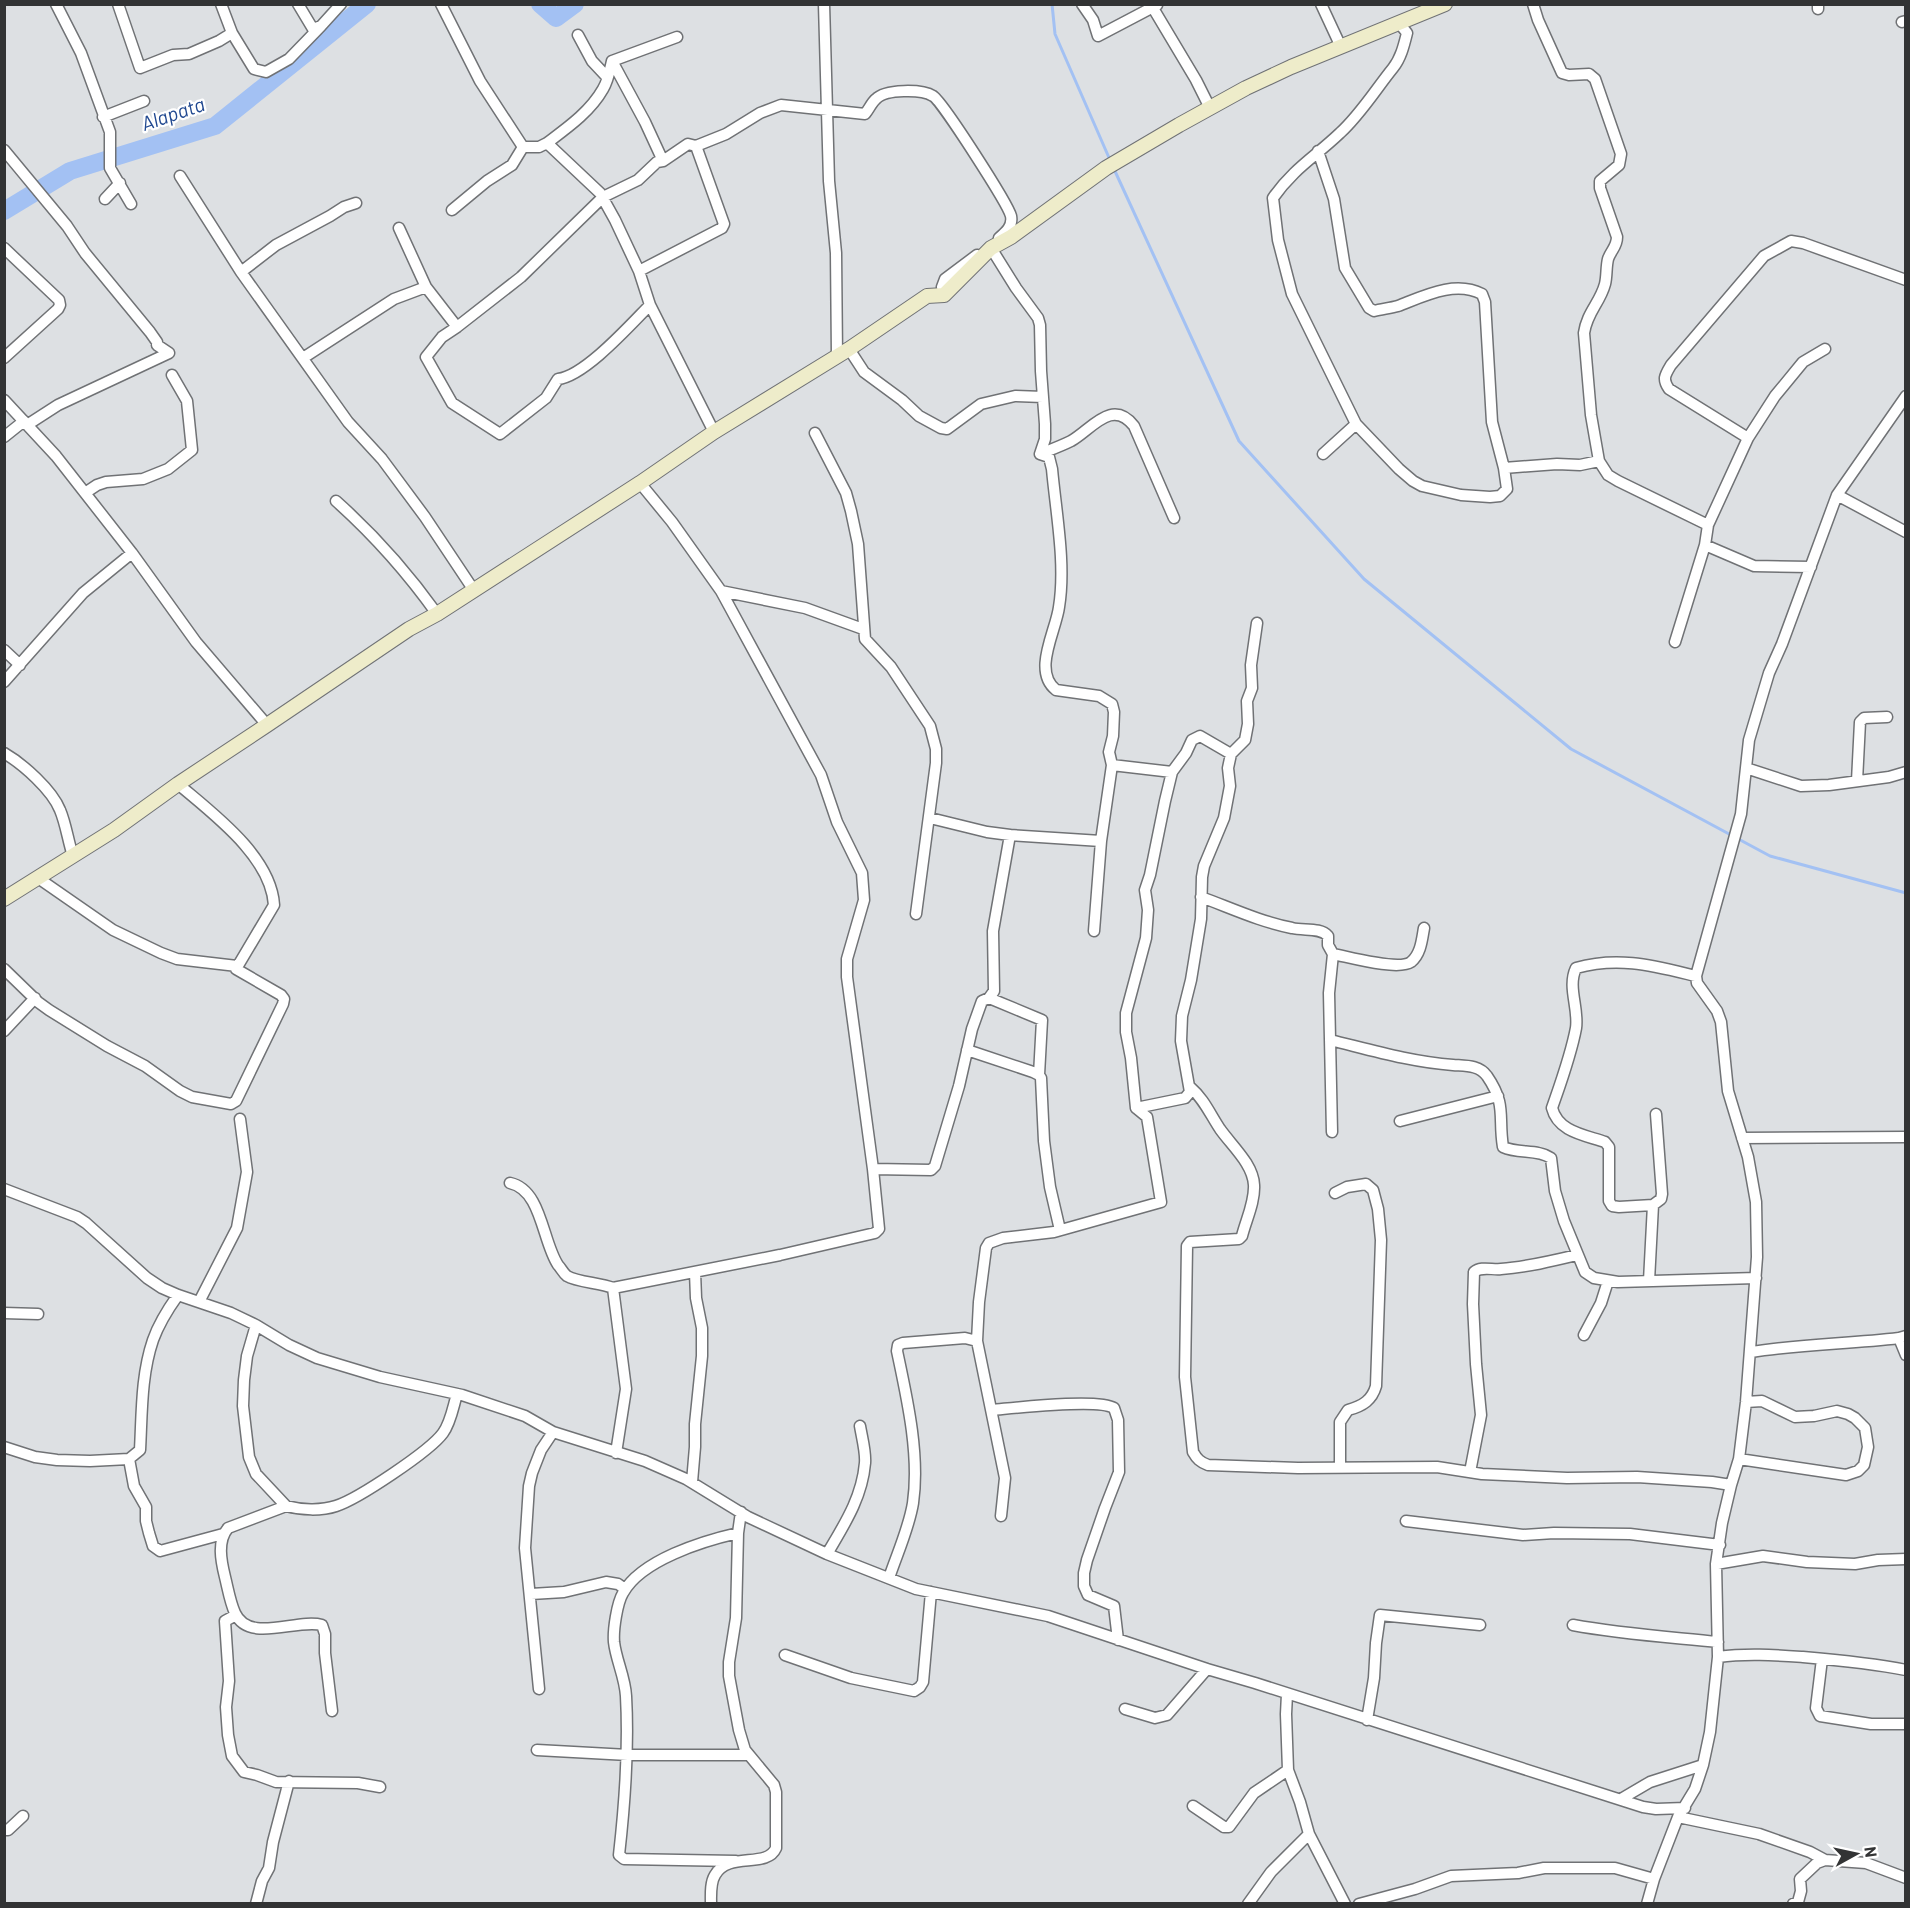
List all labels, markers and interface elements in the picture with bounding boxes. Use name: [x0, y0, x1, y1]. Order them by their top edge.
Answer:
water label: Alapata: [138, 91, 208, 135]
north arrow: [1826, 1824, 1886, 1884]
text: N: [1861, 1845, 1881, 1858]

